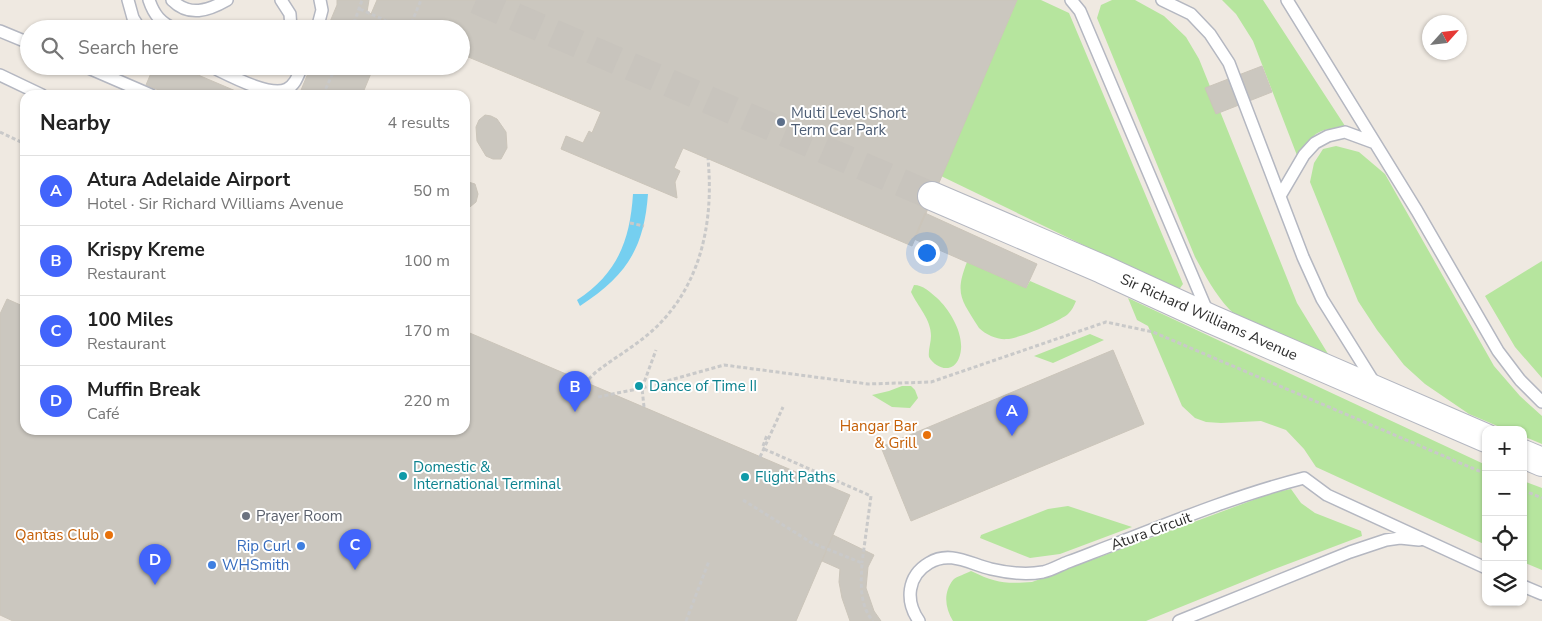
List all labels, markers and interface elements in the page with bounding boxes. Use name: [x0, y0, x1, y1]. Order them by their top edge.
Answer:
north arrow: [1422, 15, 1467, 60]
search box: [20, 20, 470, 75]
icon: search: [38, 34, 66, 62]
text: Search here: [78, 35, 179, 61]
place label: Multi Level Short Term Car Park: [791, 103, 907, 140]
text: Nearby: [40, 109, 110, 137]
text: 4 results: [388, 112, 450, 134]
marker: Multi Level Short Term Car Park: [775, 116, 787, 128]
text: Atura Adelaide Airport: [87, 167, 290, 193]
text: A: [50, 180, 62, 202]
text: 50 m: [413, 180, 450, 202]
text: Hotel · Sir Richard Williams Avenue: [87, 193, 343, 215]
text: Krispy Kreme: [87, 237, 205, 263]
your location: [914, 240, 940, 266]
text: B: [50, 250, 62, 272]
text: 100 m: [403, 250, 450, 272]
text: Restaurant: [87, 263, 166, 285]
street label: Sir Richard Williams Avenue: [1117, 269, 1301, 365]
text: 100 Miles: [87, 307, 173, 333]
text: C: [51, 320, 61, 342]
text: 170 m: [403, 320, 450, 342]
text: Restaurant: [87, 333, 166, 355]
pin: B: [559, 371, 591, 412]
place label: Dance of Time II: [649, 376, 757, 396]
text: Muffin Break: [87, 377, 200, 403]
marker: Dance of Time II: [633, 380, 645, 392]
text: D: [50, 390, 62, 412]
text: 220 m: [403, 390, 450, 412]
pin: A: [996, 395, 1028, 436]
text: Café: [87, 403, 120, 425]
place label: Hangar Bar & Grill: [840, 416, 918, 453]
map controls: [1482, 426, 1527, 606]
button: +: [1482, 426, 1527, 471]
marker: Hangar Bar & Grill: [921, 429, 933, 441]
place label: Domestic & International Terminal: [413, 457, 561, 494]
place label: Flight Paths: [755, 467, 836, 487]
marker: Domestic & International Terminal: [397, 470, 409, 482]
marker: Flight Paths: [739, 471, 751, 483]
button: −: [1482, 471, 1527, 516]
place label: Prayer Room: [256, 506, 343, 526]
street label: Atura Circuit: [1108, 507, 1195, 555]
marker: Prayer Room: [240, 510, 252, 522]
button: locate: [1482, 516, 1527, 561]
place label: Qantas Club: [15, 525, 99, 545]
marker: Qantas Club: [103, 529, 115, 541]
pin: C: [339, 529, 371, 570]
place label: Rip Curl: [237, 536, 292, 556]
marker: Rip Curl: [295, 540, 307, 552]
pin: D: [139, 544, 171, 585]
place label: WHSmith: [222, 555, 289, 575]
marker: WHSmith: [206, 559, 218, 571]
button: layers: [1482, 561, 1527, 606]

